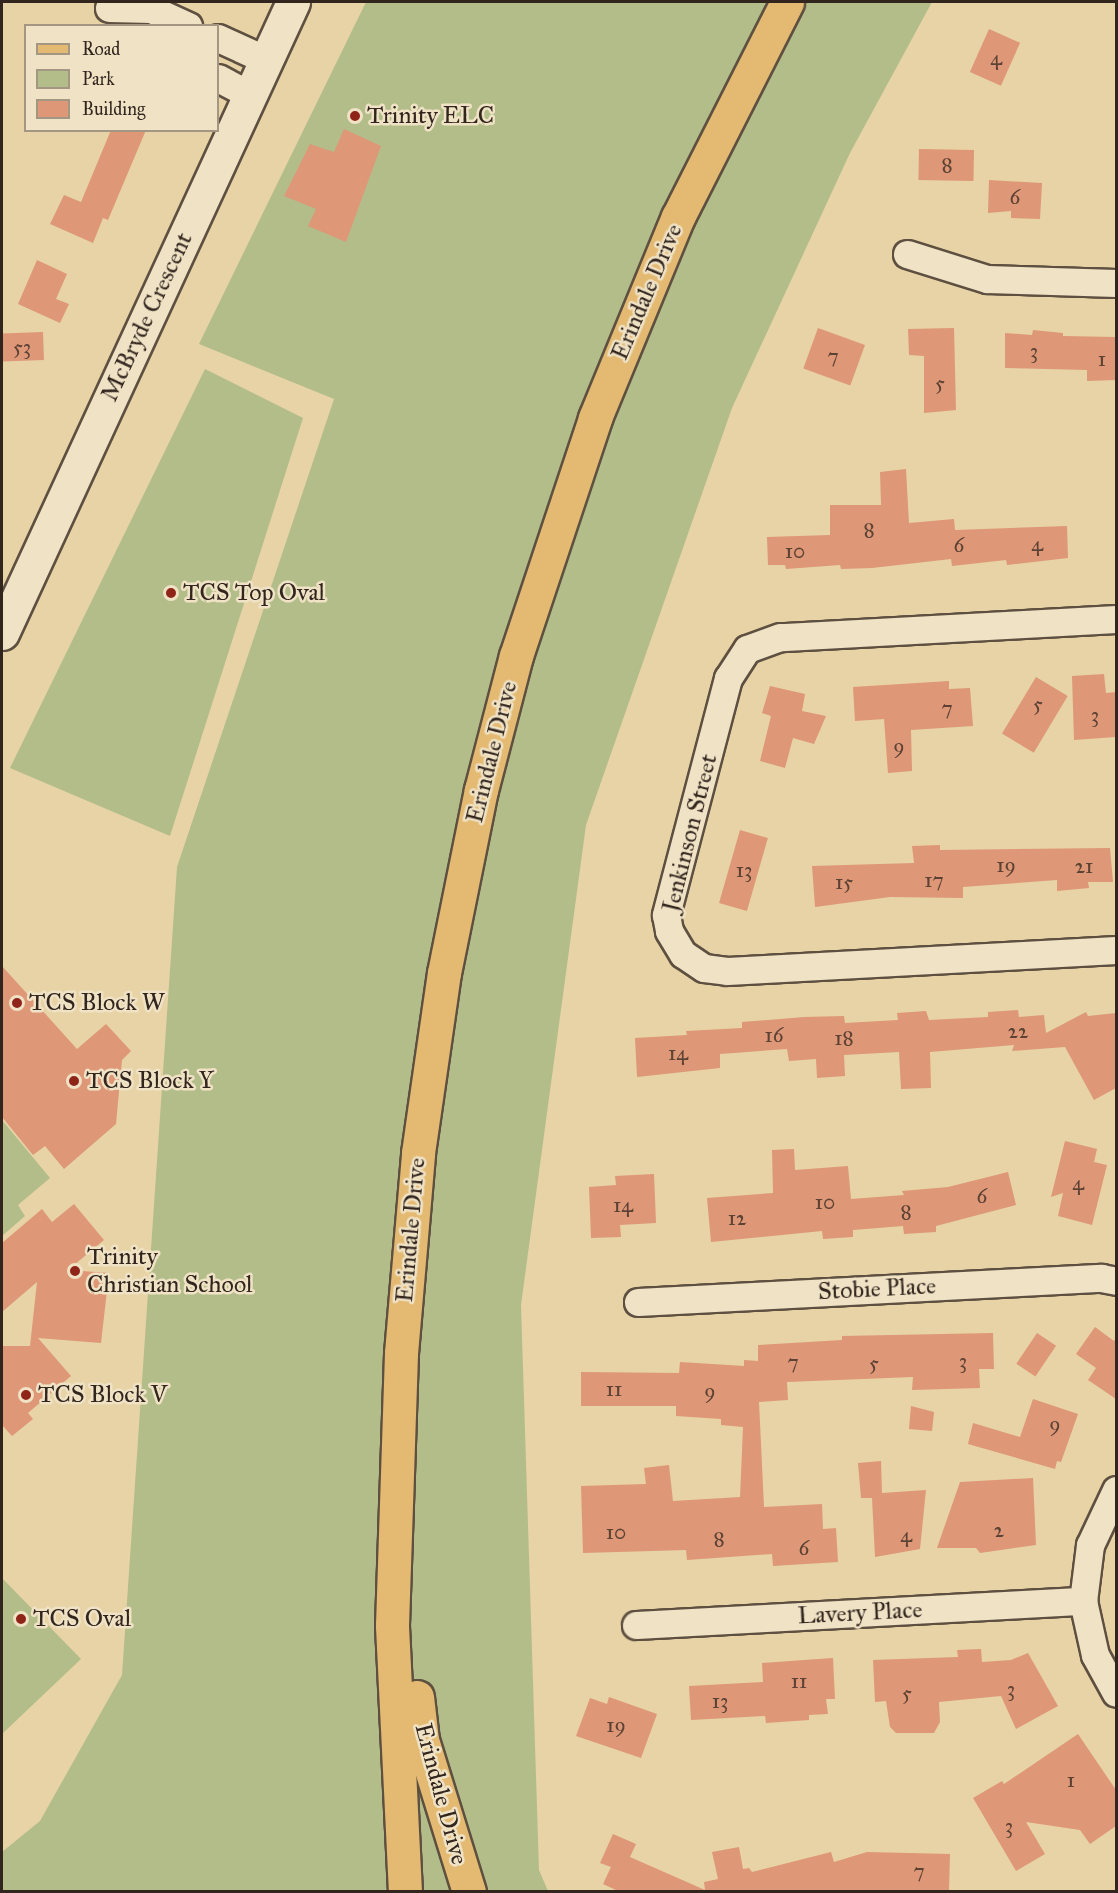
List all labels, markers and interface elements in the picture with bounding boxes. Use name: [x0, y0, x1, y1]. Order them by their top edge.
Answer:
legend: [24, 24, 219, 132]
text: Road: [82, 38, 120, 60]
house number: 4: [990, 45, 1002, 71]
text: Park: [82, 68, 115, 90]
text: Building: [82, 98, 145, 120]
place label: Trinity ELC: [367, 102, 494, 130]
marker: Trinity ELC: [348, 109, 362, 123]
house number: 8: [941, 152, 953, 178]
house number: 6: [1010, 184, 1020, 210]
street label: Erindale Drive: [605, 220, 689, 364]
street label: McBryde Crescent: [95, 228, 199, 406]
house number: 53: [13, 334, 31, 360]
house number: 3: [1030, 338, 1038, 364]
house number: 7: [827, 343, 839, 369]
house number: 1: [1098, 346, 1106, 372]
house number: 5: [935, 370, 945, 396]
house number: 8: [863, 517, 875, 543]
house number: 4: [1031, 531, 1043, 557]
house number: 6: [954, 532, 964, 558]
house number: 10: [785, 538, 805, 564]
place label: TCS Top Oval: [183, 579, 325, 607]
marker: TCS Top Oval: [164, 586, 178, 600]
street label: Erindale Drive: [460, 678, 524, 826]
house number: 5: [1033, 691, 1043, 717]
house number: 7: [941, 695, 953, 721]
house number: 3: [1091, 702, 1099, 728]
house number: 9: [893, 733, 905, 759]
street label: Jenkinson Street: [656, 751, 724, 915]
house number: 19: [996, 852, 1016, 878]
house number: 21: [1075, 853, 1093, 879]
house number: 13: [736, 857, 752, 883]
house number: 17: [924, 867, 944, 893]
house number: 15: [835, 869, 853, 895]
place label: TCS Block W: [29, 989, 165, 1017]
marker: TCS Block W: [10, 996, 24, 1010]
house number: 22: [1008, 1018, 1028, 1044]
house number: 16: [764, 1022, 784, 1048]
house number: 18: [834, 1025, 854, 1051]
house number: 14: [668, 1040, 688, 1066]
place label: TCS Block Y: [86, 1067, 214, 1095]
marker: TCS Block Y: [67, 1074, 81, 1088]
street label: Erindale Drive: [390, 1157, 432, 1303]
house number: 4: [1072, 1170, 1084, 1196]
house number: 6: [977, 1183, 987, 1209]
house number: 10: [815, 1189, 835, 1215]
house number: 14: [613, 1192, 633, 1218]
house number: 8: [900, 1199, 912, 1225]
house number: 12: [728, 1205, 746, 1231]
place label: Trinity Christian School: [87, 1243, 253, 1299]
marker: Trinity Christian School: [68, 1264, 82, 1278]
street label: Stobie Place: [817, 1272, 937, 1306]
house number: 3: [959, 1348, 967, 1374]
house number: 7: [787, 1349, 799, 1375]
house number: 5: [869, 1350, 879, 1376]
house number: 11: [606, 1376, 622, 1402]
house number: 9: [704, 1378, 716, 1404]
place label: TCS Block V: [38, 1381, 167, 1409]
marker: TCS Block V: [19, 1388, 33, 1402]
house number: 9: [1049, 1411, 1061, 1437]
house number: 2: [994, 1517, 1004, 1543]
house number: 10: [606, 1519, 626, 1545]
house number: 4: [900, 1522, 912, 1548]
house number: 8: [713, 1526, 725, 1552]
house number: 6: [799, 1535, 809, 1561]
street label: Lavery Place: [797, 1595, 923, 1631]
place label: TCS Oval: [33, 1605, 131, 1633]
marker: TCS Oval: [14, 1612, 28, 1626]
house number: 11: [791, 1668, 807, 1694]
house number: 3: [1007, 1676, 1015, 1702]
house number: 5: [902, 1680, 912, 1706]
house number: 13: [712, 1688, 728, 1714]
house number: 19: [606, 1712, 626, 1738]
street label: Erindale Drive: [408, 1720, 474, 1868]
house number: 1: [1067, 1767, 1075, 1793]
house number: 3: [1005, 1813, 1013, 1839]
house number: 7: [913, 1858, 925, 1884]

